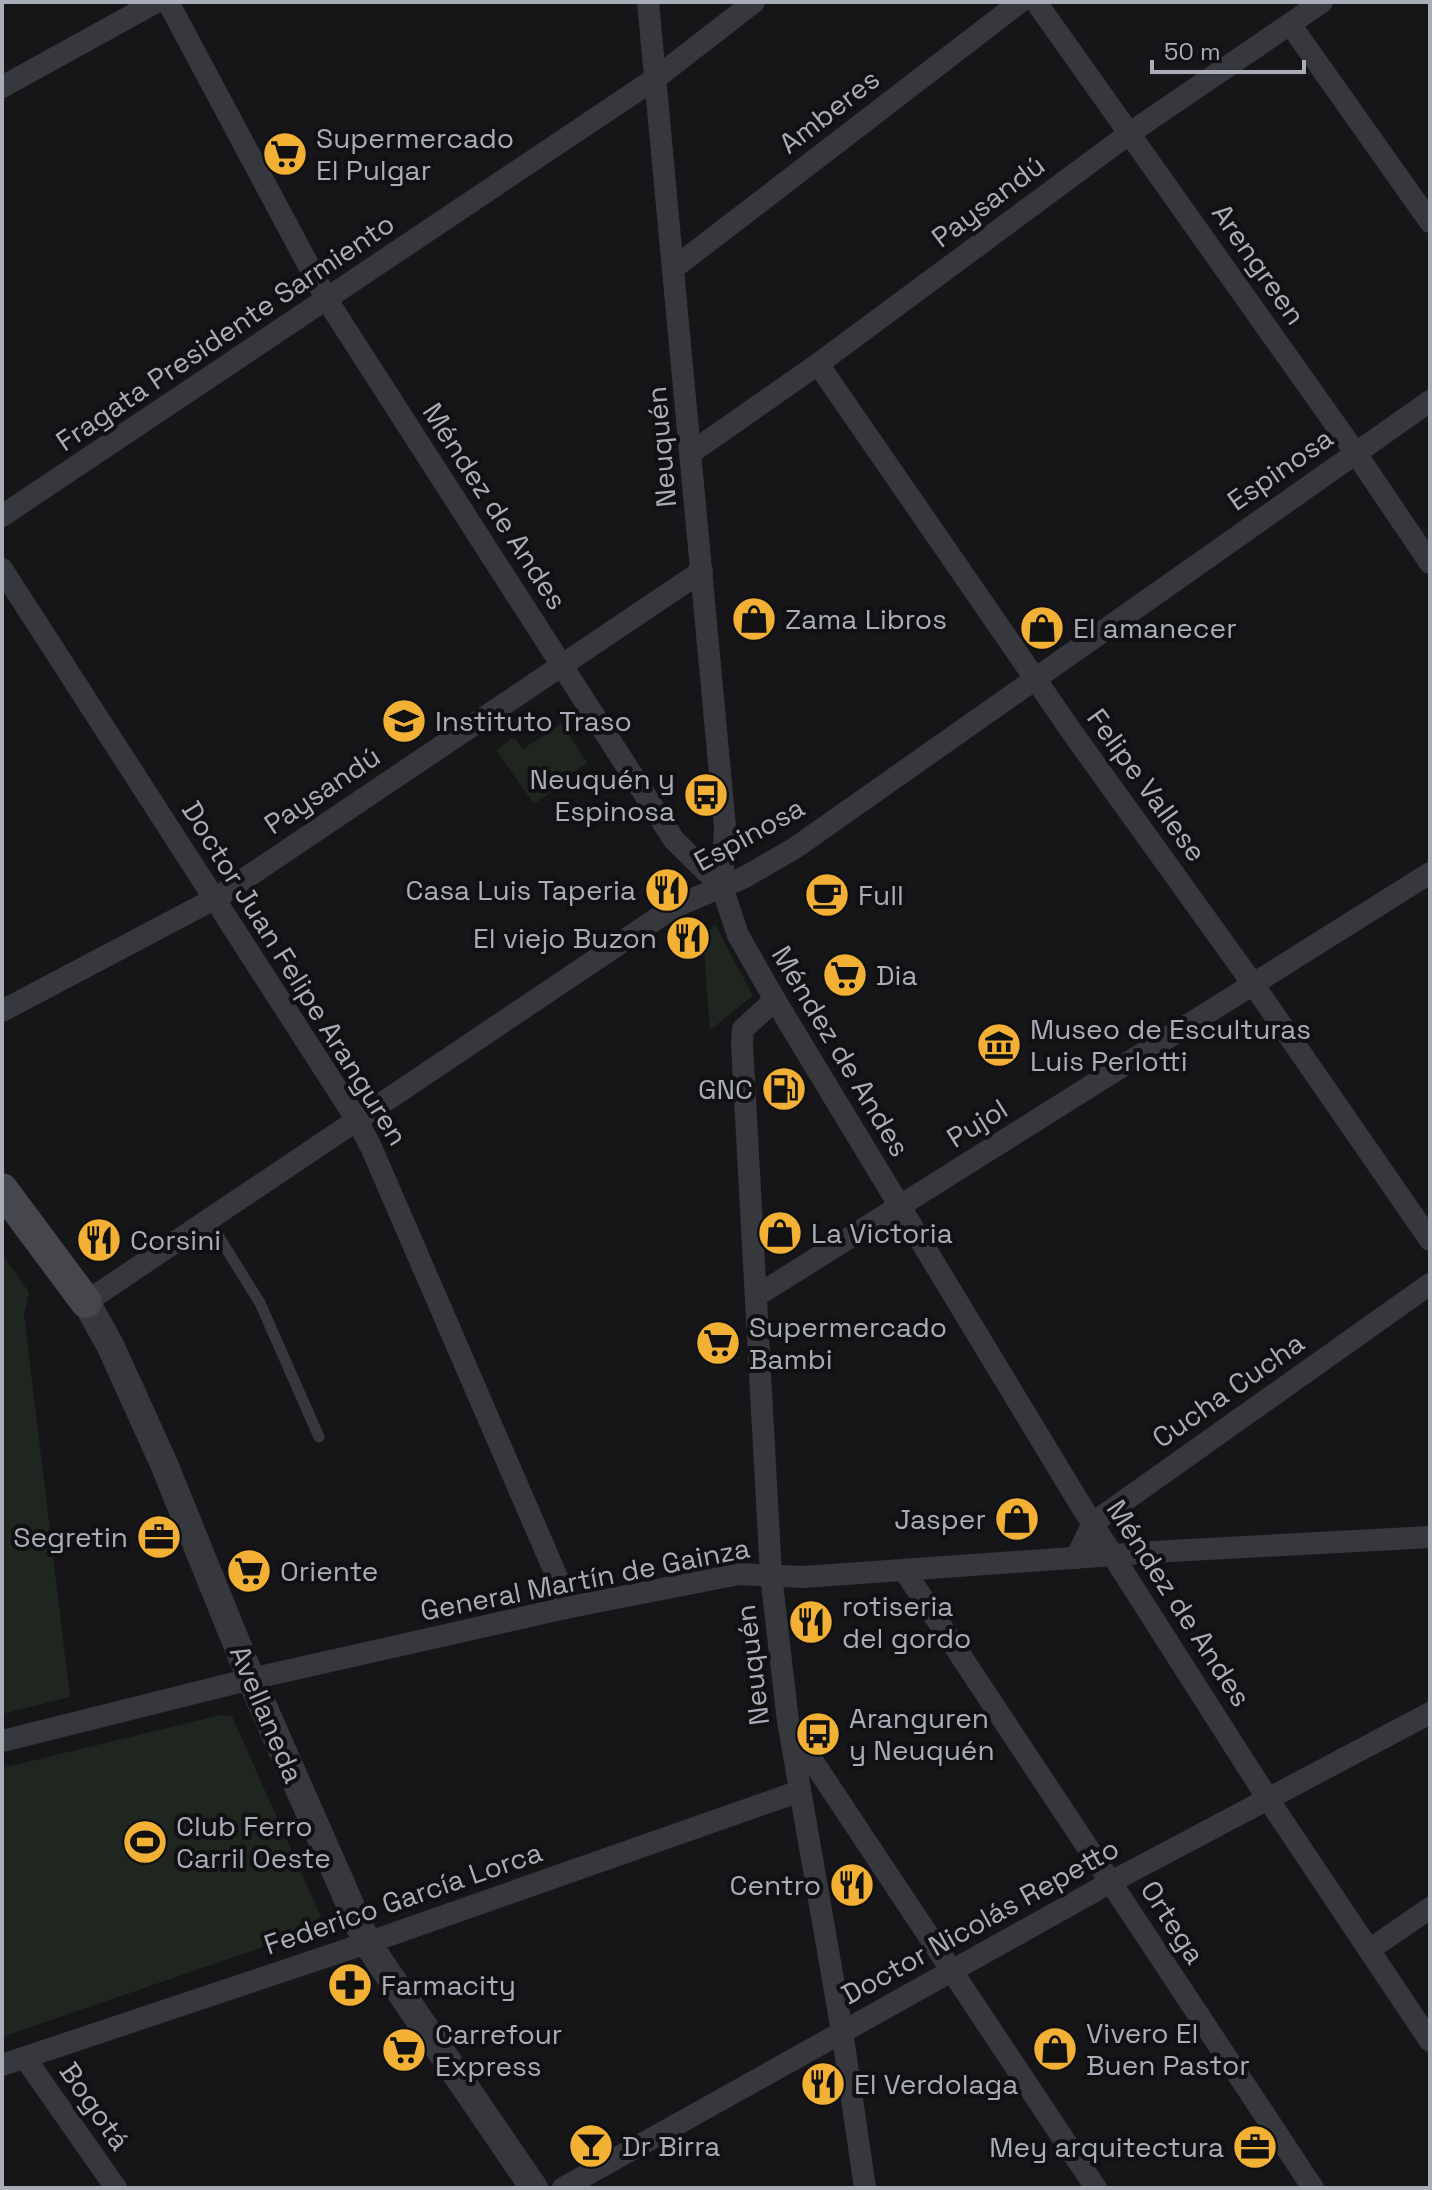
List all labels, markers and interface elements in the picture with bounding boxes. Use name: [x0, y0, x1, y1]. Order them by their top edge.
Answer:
scale bar: [1152, 24, 1304, 74]
text: 50 m: [1164, 36, 1221, 67]
street label: Amberes: [772, 61, 886, 161]
place label: Supermercado El Pulgar: [316, 120, 514, 188]
supermarket icon: Supermercado El Pulgar: [261, 130, 309, 178]
street label: Paysandú: [924, 147, 1052, 255]
street label: Arengreen: [1204, 196, 1314, 332]
street label: Fragata Presidente Sarmiento: [49, 205, 401, 459]
street label: Neuquén: [638, 385, 684, 509]
street label: Méndez de Andes: [415, 396, 575, 616]
street label: Espinosa: [1220, 420, 1340, 518]
shop icon: Zama Libros: [730, 595, 778, 643]
place label: Zama Libros: [785, 601, 947, 637]
shop icon: El amanecer: [1018, 604, 1066, 652]
place label: El amanecer: [1073, 610, 1237, 646]
school or university icon: Instituto Traso: [380, 697, 428, 745]
street label: Felipe Vallese: [1079, 701, 1215, 869]
place label: Instituto Traso: [435, 703, 632, 739]
street label: Paysandú: [257, 738, 387, 842]
place label: Neuquén y Espinosa: [529, 761, 675, 829]
bus stop icon: Neuquén y Espinosa: [682, 771, 730, 819]
street label: Espinosa: [688, 789, 810, 879]
street label: Doctor Juan Felipe Aranguren: [174, 794, 416, 1152]
restaurant icon: Casa Luis Taperia: [643, 866, 691, 914]
cafe icon: Full: [803, 871, 851, 919]
place label: Casa Luis Taperia: [405, 872, 636, 908]
place label: Full: [858, 877, 904, 913]
restaurant icon: El viejo Buzon: [664, 914, 712, 962]
place label: El viejo Buzon: [473, 920, 657, 956]
street label: Méndez de Andes: [764, 939, 918, 1163]
supermarket icon: Dia: [821, 951, 869, 999]
place label: Dia: [876, 957, 918, 993]
place label: Museo de Esculturas Luis Perlotti: [1030, 1011, 1311, 1079]
museum icon: Museo de Esculturas Luis Perlotti: [975, 1021, 1023, 1069]
fuel station icon: GNC: [760, 1065, 808, 1113]
place label: GNC: [698, 1071, 753, 1107]
street label: Pujol: [940, 1091, 1014, 1155]
shop icon: La Victoria: [756, 1209, 804, 1257]
place label: La Victoria: [811, 1215, 953, 1251]
restaurant icon: Corsini: [75, 1216, 123, 1264]
place label: Corsini: [130, 1222, 221, 1258]
place label: Supermercado Bambi: [749, 1309, 947, 1377]
supermarket icon: Supermercado Bambi: [694, 1319, 742, 1367]
street label: Cucha Cucha: [1145, 1324, 1311, 1456]
street label: Méndez de Andes: [1099, 1493, 1259, 1713]
shop icon: Jasper: [993, 1495, 1041, 1543]
place label: Jasper: [894, 1501, 986, 1537]
office icon: Segretin: [135, 1513, 183, 1561]
place label: Segretin: [13, 1519, 128, 1555]
street label: General Martín de Gainza: [417, 1529, 753, 1629]
supermarket icon: Oriente: [225, 1547, 273, 1595]
place label: Oriente: [280, 1553, 378, 1589]
place label: rotiseria del gordo: [842, 1588, 971, 1656]
restaurant icon: rotiseria del gordo: [787, 1598, 835, 1646]
street label: Neuquén: [727, 1603, 777, 1727]
street label: Avellaneda: [222, 1640, 312, 1788]
place label: Aranguren y Neuquén: [849, 1700, 995, 1768]
bus stop icon: Aranguren y Neuquén: [794, 1710, 842, 1758]
place label: Club Ferro Carril Oeste: [176, 1808, 331, 1876]
sports icon: Club Ferro Carril Oeste: [121, 1818, 169, 1866]
street label: Doctor Nicolás Repetto: [835, 1830, 1125, 2012]
street label: Federico García Lorca: [259, 1833, 547, 1963]
restaurant icon: Centro: [828, 1861, 876, 1909]
place label: Centro: [729, 1867, 821, 1903]
street label: Ortega: [1133, 1873, 1213, 1971]
pharmacy icon: Farmacity: [326, 1961, 374, 2009]
place label: Farmacity: [381, 1967, 516, 2003]
place label: Vivero El Buen Pastor: [1086, 2015, 1250, 2083]
place label: Carrefour Express: [435, 2016, 562, 2084]
shop icon: Vivero El Buen Pastor: [1031, 2025, 1079, 2073]
supermarket icon: Carrefour Express: [380, 2026, 428, 2074]
street label: Bogotá: [52, 2055, 138, 2157]
restaurant icon: El Verdolaga: [799, 2060, 847, 2108]
place label: El Verdolaga: [854, 2066, 1018, 2102]
bar icon: Dr Birra: [567, 2122, 615, 2170]
office icon: Mey arquitectura: [1231, 2123, 1279, 2171]
place label: Dr Birra: [622, 2128, 720, 2164]
place label: Mey arquitectura: [989, 2129, 1224, 2165]

